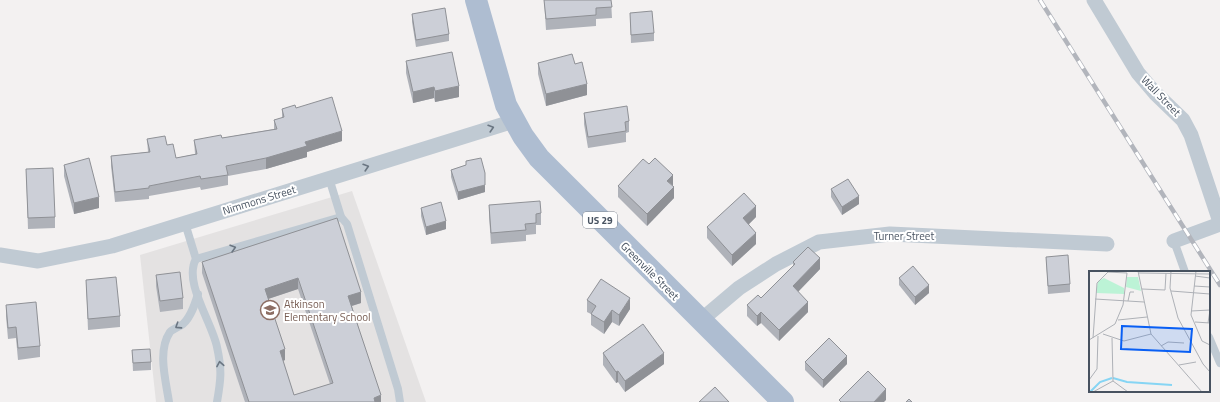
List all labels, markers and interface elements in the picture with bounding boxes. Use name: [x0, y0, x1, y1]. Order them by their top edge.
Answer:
street label: Wall Street: [1138, 72, 1185, 120]
one-way arrow: [487, 125, 494, 133]
one-way arrow: [363, 163, 370, 172]
street label: Nimmons Street: [220, 181, 298, 219]
road number: US 29: [583, 212, 617, 228]
street label: Turner Street: [874, 228, 934, 244]
street label: Greenville Street: [617, 238, 683, 304]
one-way arrow: [230, 244, 237, 253]
inset map: [1089, 271, 1210, 392]
place label: Atkinson Elementary School: [284, 296, 371, 325]
school or university icon: Atkinson Elementary School: [259, 299, 281, 321]
one-way arrow: [176, 322, 183, 329]
one-way arrow: [217, 360, 225, 367]

